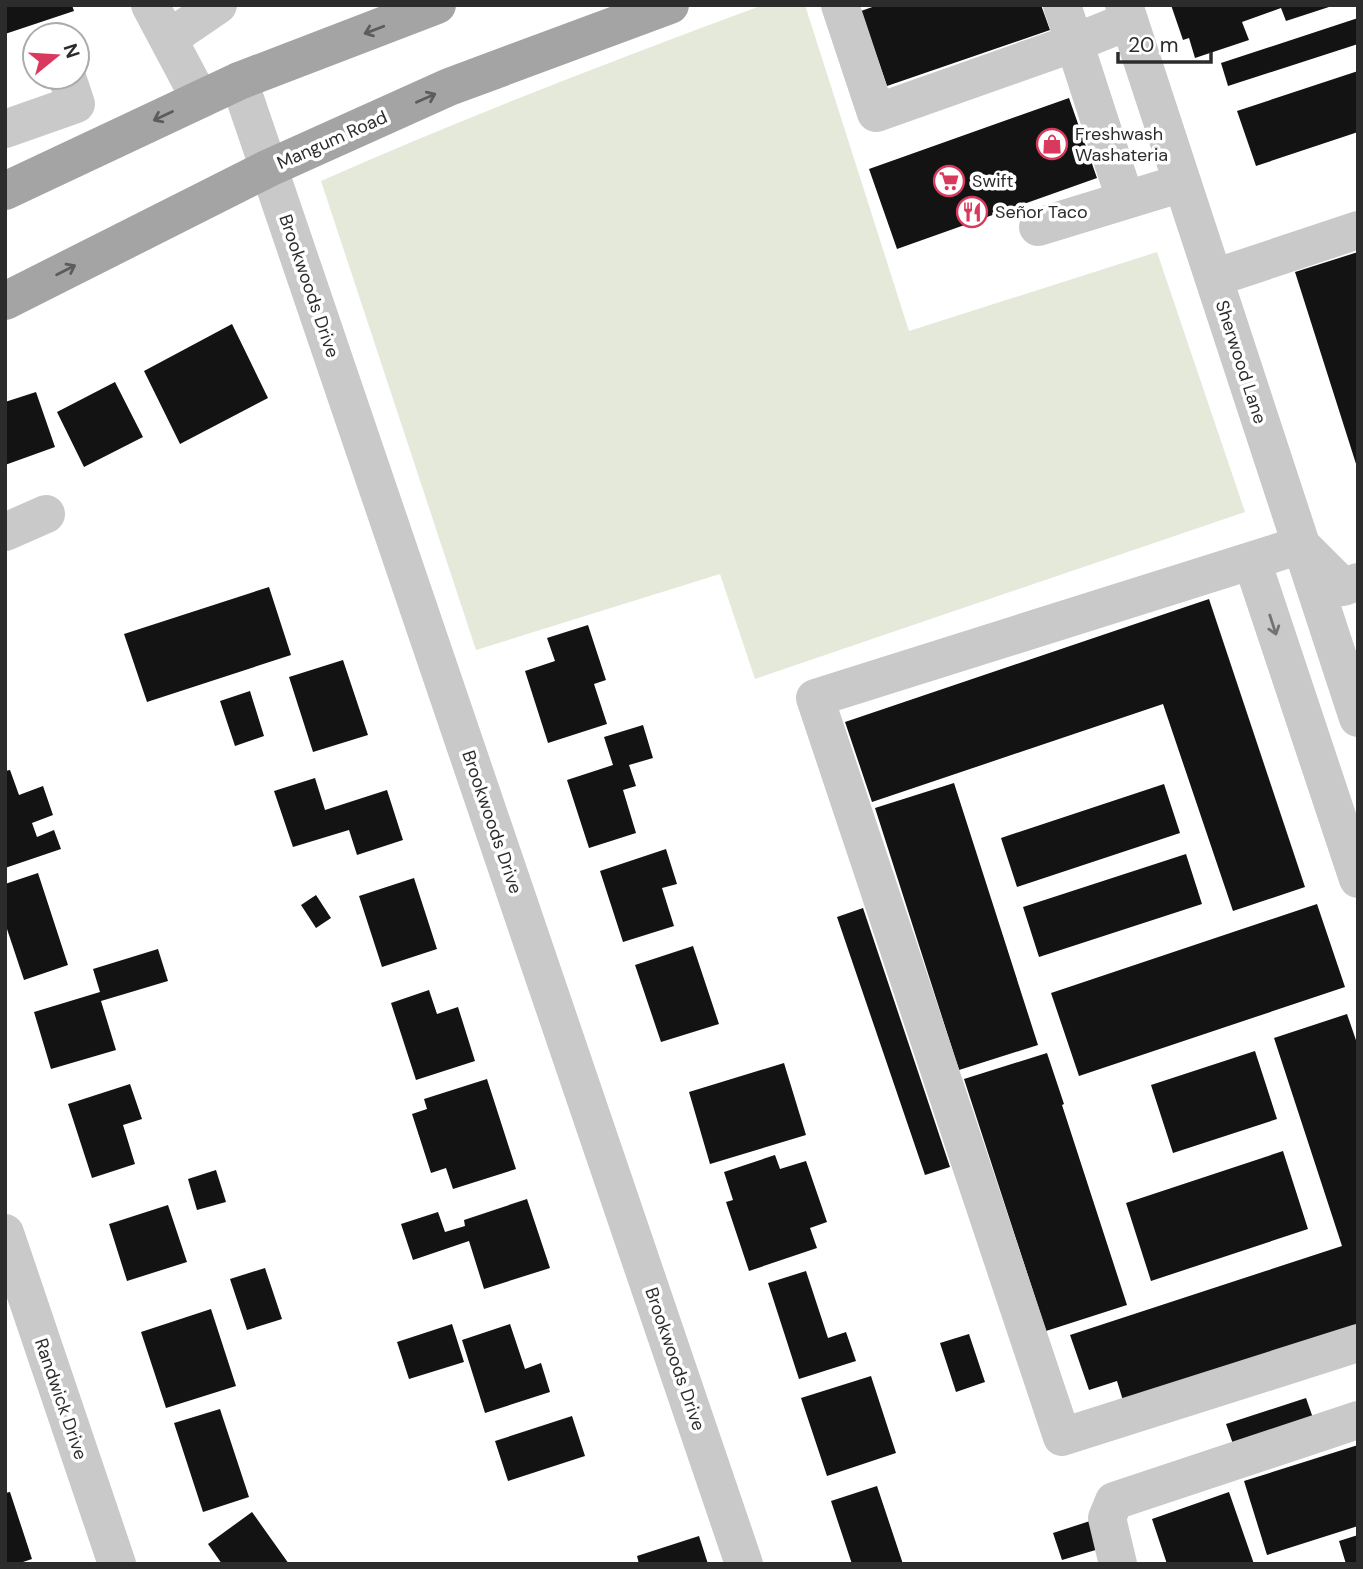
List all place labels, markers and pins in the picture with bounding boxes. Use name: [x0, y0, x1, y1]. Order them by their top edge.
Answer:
place label: Freshwash Washateria: [1075, 122, 1168, 167]
shop icon: Freshwash Washateria: [1035, 127, 1069, 161]
supermarket icon: Swift: [932, 164, 966, 198]
place label: Swift: [972, 169, 1014, 193]
restaurant icon: Señor Taco: [955, 195, 989, 229]
place label: Señor Taco: [995, 200, 1088, 224]

